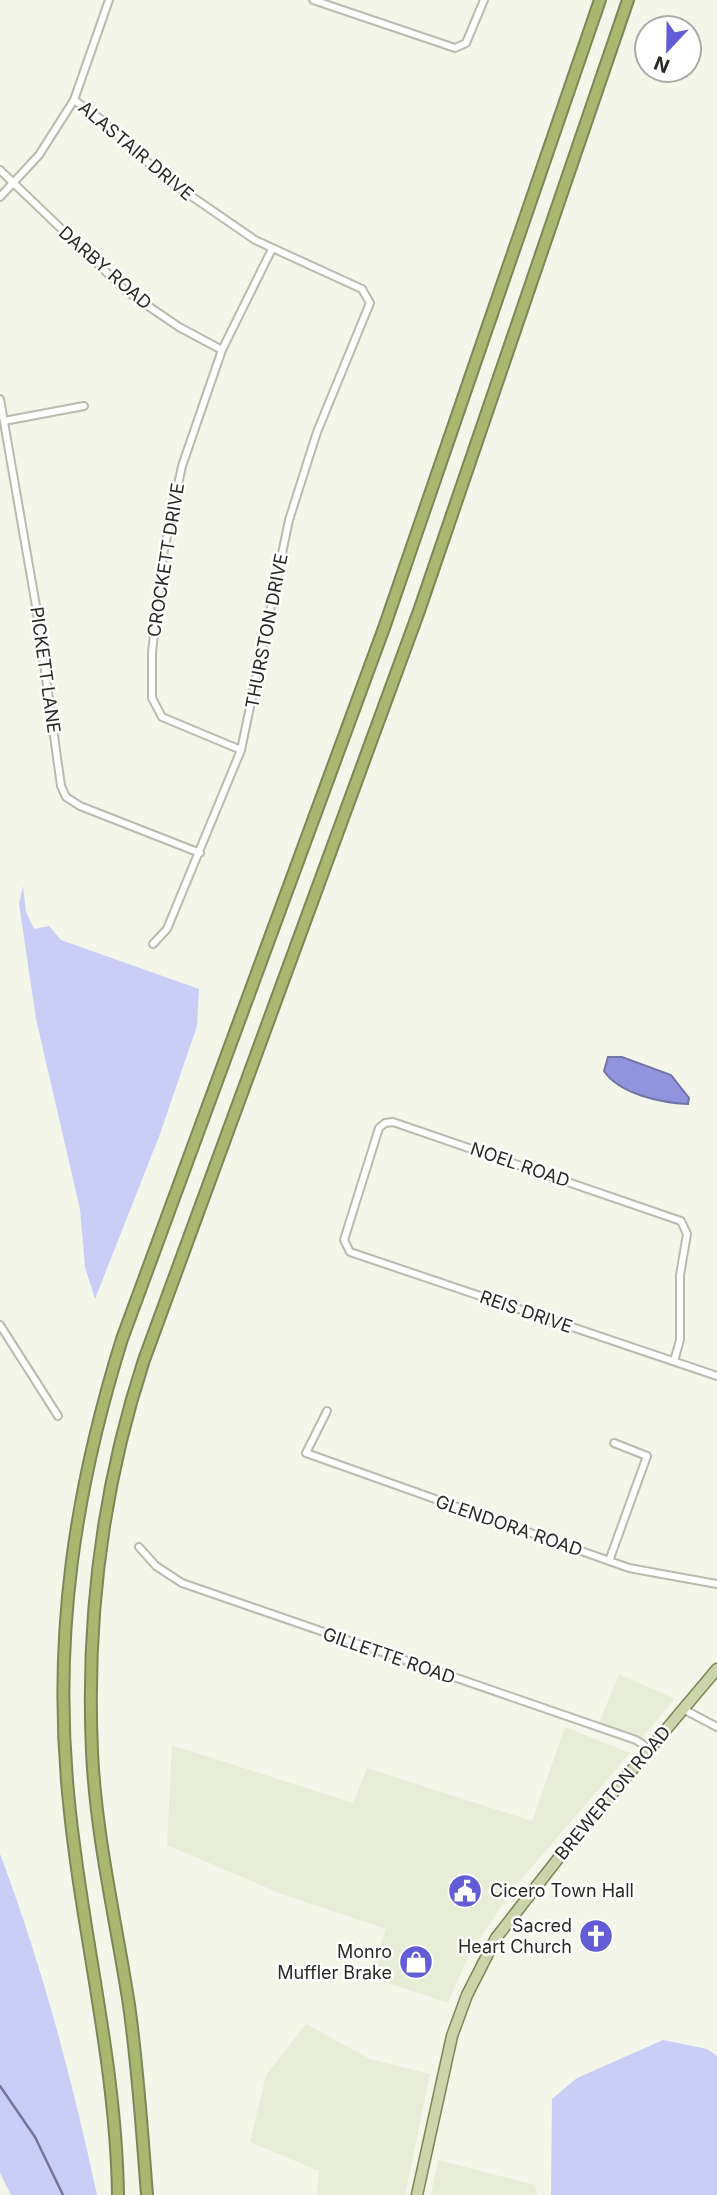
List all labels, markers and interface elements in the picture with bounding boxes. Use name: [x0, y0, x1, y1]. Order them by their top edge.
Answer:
north arrow: [633, 14, 703, 84]
text: N: [651, 51, 673, 78]
street label: ALASTAIR DRIVE: [75, 97, 198, 205]
street label: DARBY ROAD: [55, 222, 156, 313]
street label: CROCKETT DRIVE: [143, 481, 188, 638]
street label: THURSTON DRIVE: [241, 552, 292, 710]
street label: PICKETT LANE: [26, 605, 65, 735]
street label: NOEL ROAD: [468, 1138, 573, 1191]
street label: REIS DRIVE: [477, 1286, 575, 1337]
street label: GLENDORA ROAD: [433, 1491, 585, 1561]
street label: GILLETTE ROAD: [320, 1623, 458, 1688]
street label: BREWERTON ROAD: [551, 1722, 675, 1864]
public building icon: Cicero Town Hall: [446, 1872, 484, 1910]
place label: Cicero Town Hall: [490, 1880, 634, 1901]
place label: Sacred Heart Church: [458, 1915, 572, 1957]
church icon: Sacred Heart Church: [577, 1917, 615, 1955]
place label: Monro Muffler Brake: [277, 1941, 392, 1983]
shop icon: Monro Muffler Brake: [397, 1943, 435, 1981]

